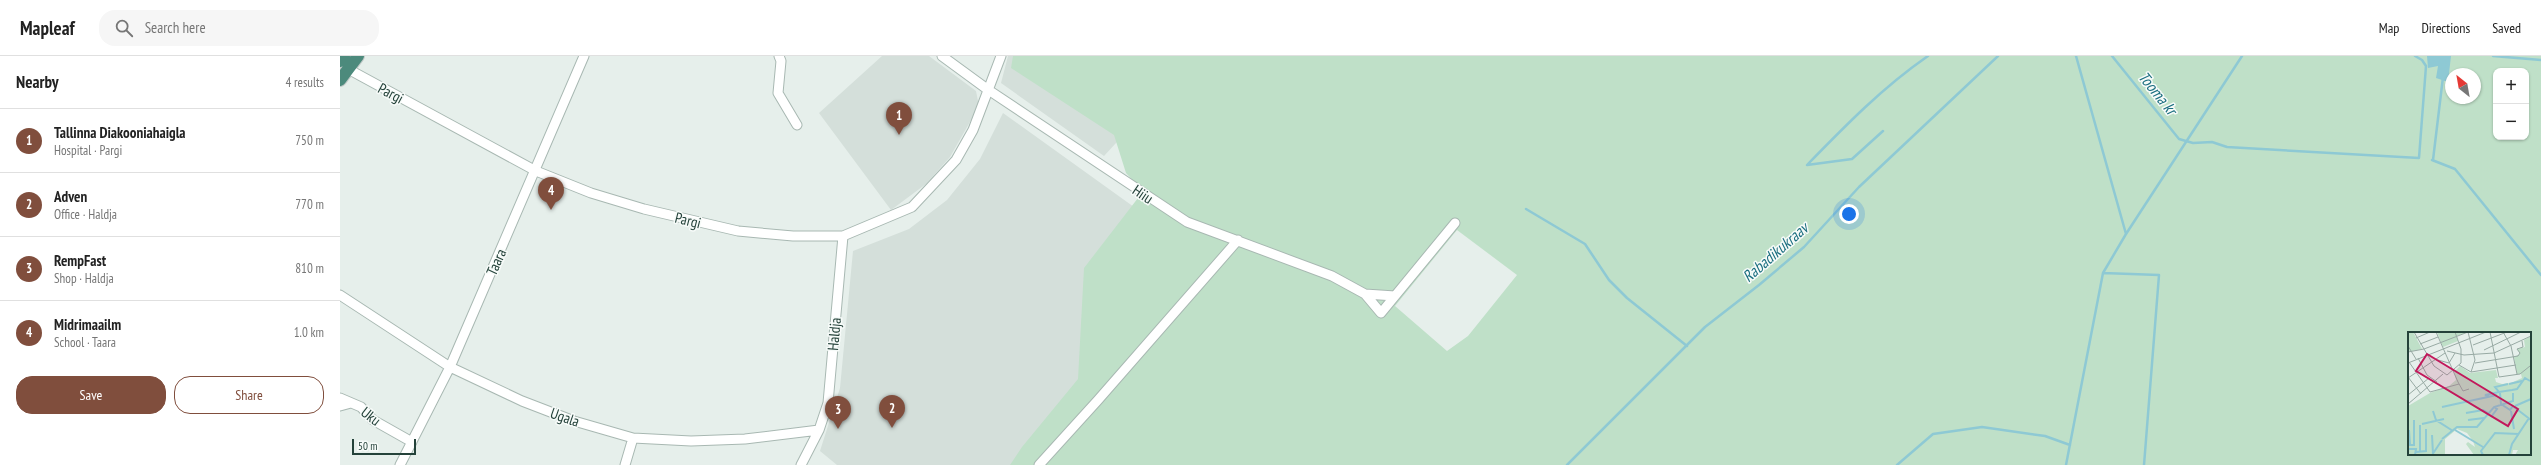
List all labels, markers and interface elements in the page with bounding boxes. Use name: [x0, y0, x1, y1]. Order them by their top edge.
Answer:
search box: [99, 10, 379, 46]
text: Mapleaf: [20, 16, 75, 40]
icon: search: [113, 17, 135, 39]
text: Search here: [145, 18, 206, 37]
text: Map: [2379, 19, 2399, 37]
text: Directions: [2421, 19, 2470, 37]
text: Saved: [2492, 19, 2521, 37]
water label: Tooma kr: [2134, 67, 2183, 121]
north arrow: [2445, 68, 2481, 104]
map controls: [2493, 68, 2529, 140]
button: +: [2493, 68, 2529, 104]
text: Nearby: [16, 71, 59, 93]
text: 4 results: [285, 74, 324, 91]
street label: Pargi: [375, 78, 407, 108]
pin: 1: [886, 102, 912, 135]
button: −: [2493, 104, 2529, 140]
text: Tallinna Diakooniahaigla: [54, 123, 186, 142]
text: 1: [26, 132, 32, 149]
text: 750 m: [295, 132, 324, 149]
text: Hospital · Pargi: [54, 142, 122, 159]
pin: 4: [538, 177, 564, 210]
street label: Hiiu: [1129, 180, 1157, 208]
text: Adven: [54, 187, 87, 206]
text: 2: [26, 196, 32, 213]
text: 770 m: [295, 196, 324, 213]
your location: [1839, 204, 1859, 224]
text: Office · Haldja: [54, 206, 117, 223]
street label: Pargi: [673, 208, 703, 232]
water label: Rabadikukraav: [1738, 216, 1814, 286]
street label: Taara: [482, 246, 510, 278]
text: RempFast: [54, 251, 106, 270]
text: 3: [26, 260, 32, 277]
text: 810 m: [295, 260, 324, 277]
text: Shop · Haldja: [54, 270, 114, 287]
text: Midrimaailm: [54, 315, 121, 334]
street label: Haldja: [823, 317, 845, 351]
text: 4: [26, 324, 32, 341]
text: 1.0 km: [294, 324, 324, 341]
inset map: [2408, 332, 2531, 455]
text: School · Taara: [54, 334, 116, 351]
button: Save: [16, 376, 166, 414]
button: Share: [174, 376, 324, 414]
pin: 2: [879, 395, 905, 428]
pin: 3: [825, 396, 851, 429]
street label: Uku: [357, 402, 385, 430]
street label: Ugala: [548, 403, 582, 431]
scale bar: [352, 437, 416, 456]
text: 50 m: [358, 439, 377, 453]

